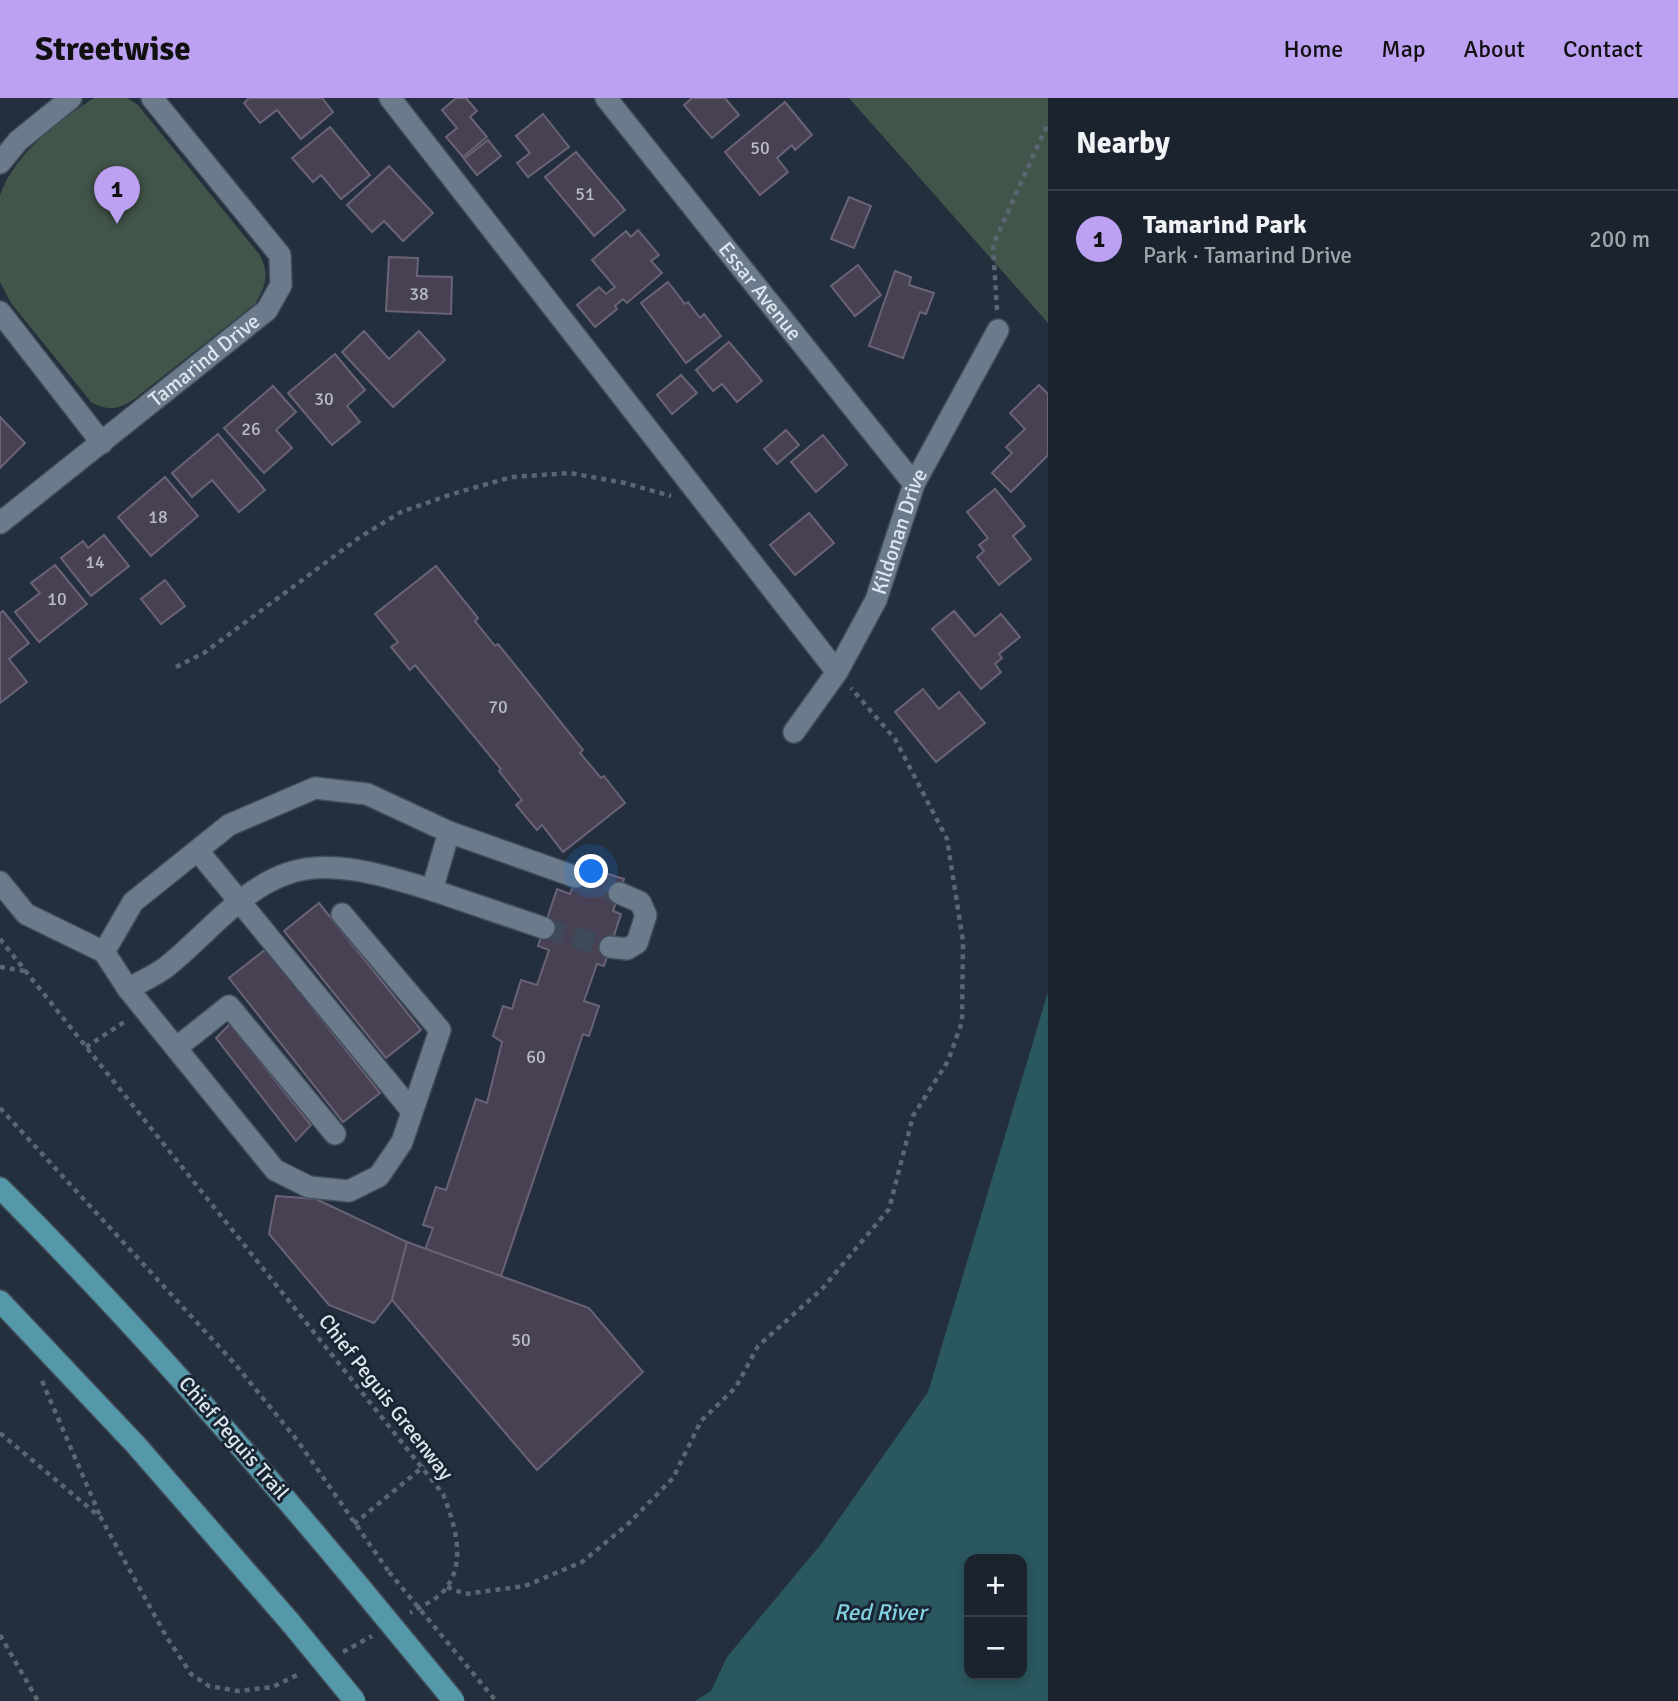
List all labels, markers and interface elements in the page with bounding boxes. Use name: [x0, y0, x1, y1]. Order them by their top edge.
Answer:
text: Streetwise: [35, 29, 191, 70]
text: Home: [1283, 34, 1343, 64]
text: Map: [1381, 34, 1426, 64]
text: About: [1464, 34, 1525, 64]
text: Contact: [1563, 34, 1643, 64]
text: Nearby: [1076, 125, 1170, 162]
house number: 50: [750, 137, 770, 159]
pin: 1: [94, 166, 140, 224]
house number: 51: [575, 183, 595, 205]
text: Tamarind Park: [1143, 209, 1307, 241]
text: 1: [1093, 225, 1105, 254]
text: 200 m: [1589, 225, 1650, 254]
street label: Essar Avenue: [713, 236, 807, 346]
text: Park · Tamarind Drive: [1143, 241, 1352, 270]
house number: 38: [409, 283, 429, 305]
street label: Tamarind Drive: [143, 308, 265, 412]
house number: 30: [314, 388, 334, 410]
house number: 26: [241, 418, 261, 440]
street label: Kildonan Drive: [866, 464, 933, 598]
house number: 18: [148, 506, 168, 528]
house number: 14: [85, 551, 105, 573]
house number: 10: [47, 588, 67, 610]
house number: 70: [488, 696, 508, 718]
your location: [574, 854, 608, 888]
house number: 60: [526, 1046, 546, 1068]
street label: Chief Peguis Greenway: [313, 1309, 459, 1486]
house number: 50: [511, 1329, 531, 1351]
street label: Chief Peguis Trail: [173, 1371, 295, 1505]
map controls: [964, 1554, 1027, 1680]
button: +: [964, 1554, 1027, 1617]
water label: Red River: [834, 1598, 930, 1627]
button: −: [964, 1617, 1027, 1680]

